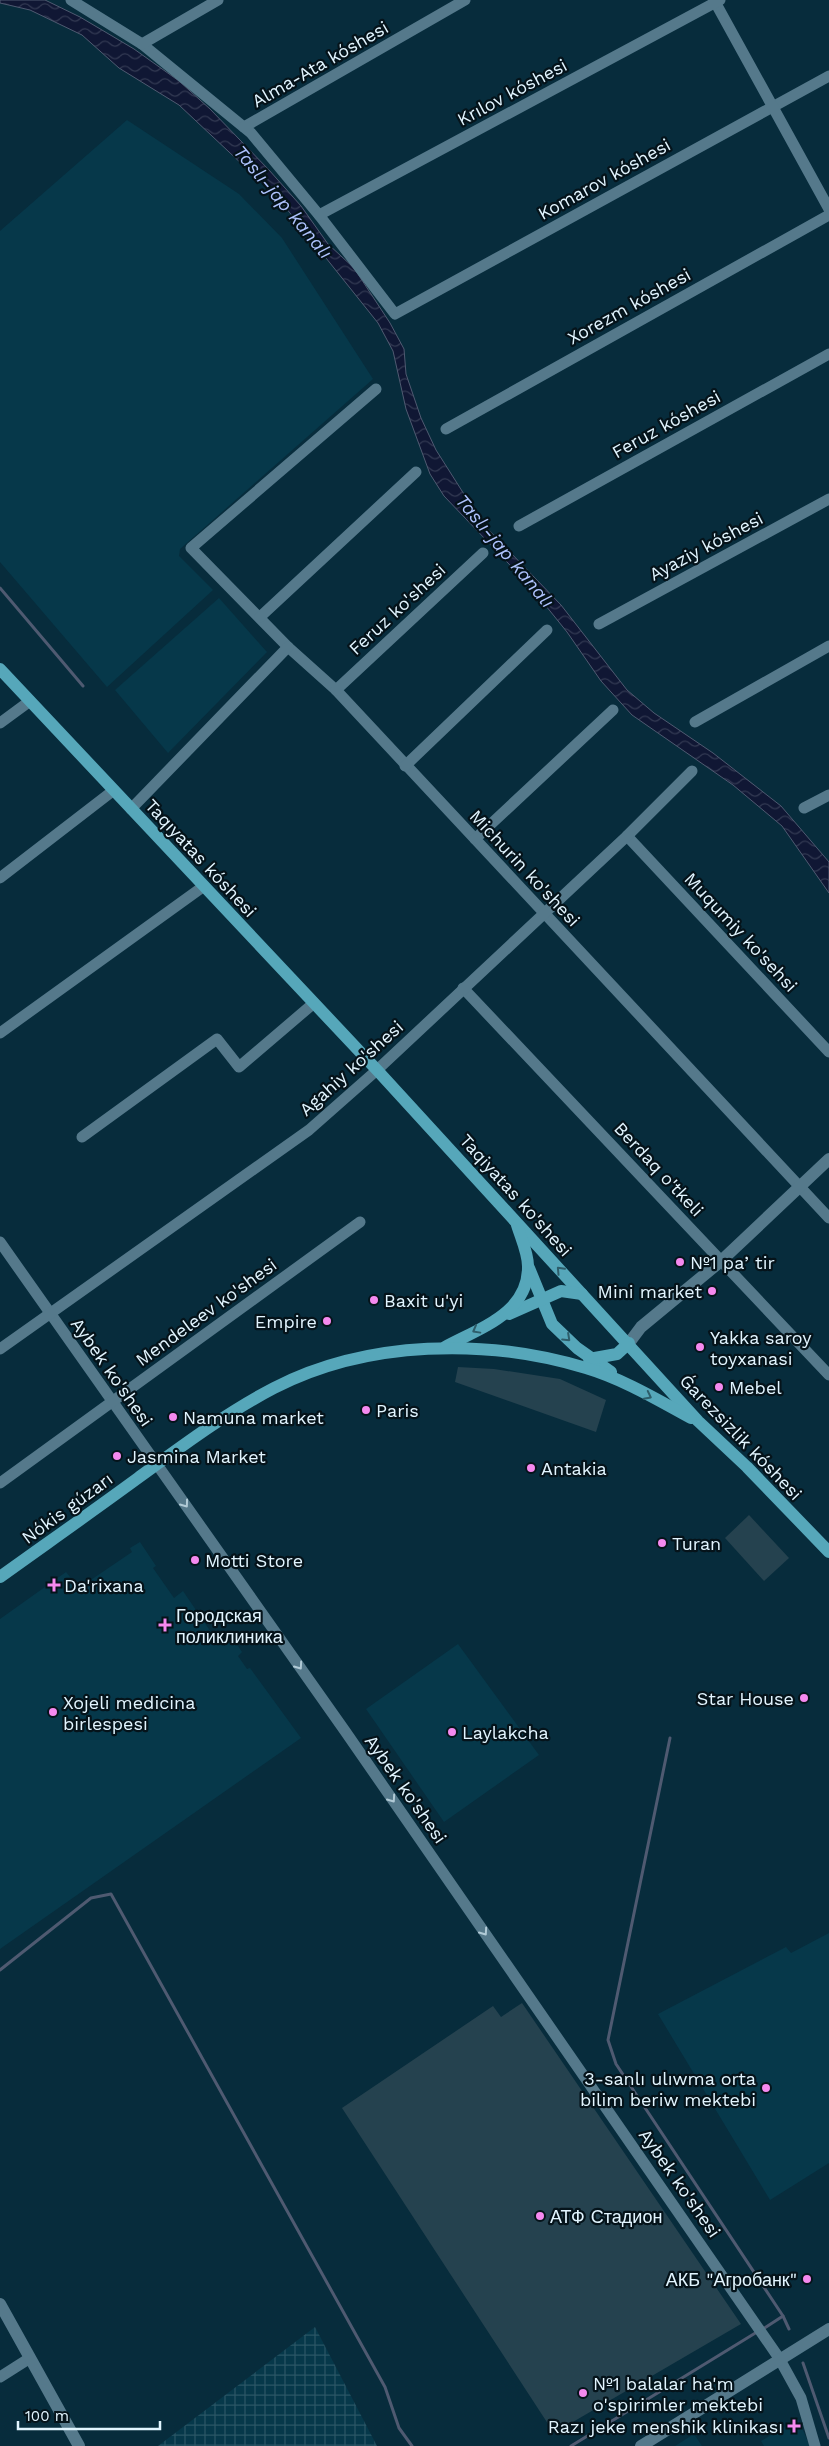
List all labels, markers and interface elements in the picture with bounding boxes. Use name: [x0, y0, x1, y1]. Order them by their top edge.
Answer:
street label: Alma-Ata kóshesi: [248, 16, 392, 112]
street label: Krılov kóshesi: [454, 54, 570, 130]
street label: Komarov kóshesi: [534, 134, 674, 224]
water label: Taslı-jap kanalı: [229, 140, 337, 264]
street label: Xorezm kóshesi: [564, 264, 694, 348]
street label: Feruz kóshesi: [608, 386, 724, 462]
water label: Taslı-jap kanalı: [451, 489, 559, 613]
street label: Ayaziy kóshesi: [646, 507, 766, 585]
street label: Feruz ko'shesi: [344, 559, 450, 659]
street label: Taqıyatas kóshesi: [141, 795, 261, 921]
street label: Michurin ko'shesi: [466, 805, 584, 931]
street label: Muqumiy ko'sehsi: [680, 868, 802, 996]
street label: Agahiy ko'shesi: [295, 1016, 407, 1120]
street label: Berdaq o'tkeli: [610, 1118, 708, 1220]
street label: Taqiyatas ko'shesi: [456, 1130, 576, 1260]
place label: №1 paʼtir: [690, 1252, 775, 1273]
street label: Mendeleev ko'shesi: [131, 1254, 281, 1370]
marker: №1 paʼtir: [674, 1256, 686, 1268]
one-way arrow: [557, 1266, 566, 1275]
place label: Mini market: [598, 1281, 702, 1302]
marker: Mini market: [706, 1285, 718, 1297]
place label: Baxit u'yi: [384, 1290, 463, 1311]
marker: Baxit u'yi: [368, 1294, 380, 1306]
place label: Empire: [255, 1311, 317, 1332]
street label: Aybek ko'shesi: [67, 1314, 157, 1430]
marker: Empire: [321, 1315, 333, 1327]
one-way arrow: [472, 1324, 481, 1334]
place label: Yakka saroy toyxanasi: [710, 1327, 812, 1369]
one-way arrow: [561, 1332, 570, 1341]
marker: Yakka saroy toyxanasi: [694, 1341, 706, 1353]
street label: Ǵarezsizlik kóshesi: [676, 1370, 806, 1504]
place label: Mebel: [729, 1377, 782, 1398]
marker: Mebel: [713, 1381, 725, 1393]
one-way arrow: [643, 1390, 652, 1400]
place label: Paris: [376, 1400, 419, 1421]
marker: Paris: [360, 1404, 372, 1416]
place label: Namuna market: [183, 1407, 324, 1428]
marker: Namuna market: [167, 1411, 179, 1423]
place label: Jasmina Market: [127, 1446, 266, 1467]
marker: Jasmina Market: [111, 1450, 123, 1462]
place label: Antakia: [541, 1458, 607, 1479]
marker: Antakia: [525, 1462, 537, 1474]
street label: Nókis gúzarı: [18, 1468, 116, 1548]
one-way arrow: [179, 1498, 188, 1508]
place label: Turan: [672, 1533, 721, 1554]
marker: Turan: [656, 1537, 668, 1549]
place label: Motti Store: [205, 1550, 303, 1571]
marker: Motti Store: [189, 1554, 201, 1566]
place label: Da'rixana: [64, 1575, 144, 1596]
marker: Da'rixana: [48, 1579, 60, 1591]
place label: Городская поликлиника: [176, 1605, 284, 1647]
marker: Городская поликлиника: [158, 1618, 172, 1632]
one-way arrow: [293, 1660, 302, 1669]
place label: Star House: [697, 1688, 794, 1709]
place label: Xojeli medicina birlespesi: [63, 1692, 195, 1734]
marker: Star House: [798, 1692, 810, 1704]
marker: Xojeli medicina birlespesi: [47, 1706, 59, 1718]
place label: Laylakcha: [462, 1722, 549, 1743]
marker: Laylakcha: [446, 1726, 458, 1738]
street label: Aybek ko'shesi: [361, 1731, 451, 1847]
one-way arrow: [386, 1793, 395, 1803]
one-way arrow: [478, 1927, 487, 1936]
place label: 3-sanlı ulıwma orta bilim beriw mektebi: [580, 2068, 756, 2110]
marker: 3-sanlı ulıwma orta bilim beriw mektebi: [760, 2082, 772, 2094]
street label: Aybek ko'shesi: [635, 2125, 725, 2241]
place label: АТФ Стадион: [550, 2206, 662, 2227]
marker: АТФ Стадион: [534, 2210, 546, 2222]
place label: АКБ "Агробанк": [666, 2269, 797, 2290]
marker: АКБ "Агробанк": [801, 2273, 813, 2285]
place label: №1 balalar ha'm o'spirimler mektebi: [593, 2373, 763, 2415]
marker: №1 balalar ha'm o'spirimler mektebi: [577, 2387, 589, 2399]
scale bar: [18, 2398, 160, 2430]
text: 100 m: [25, 2407, 69, 2425]
place label: Razı jeke menshik klinikası: [548, 2416, 783, 2437]
marker: Razı jeke menshik klinikası: [787, 2419, 801, 2433]

